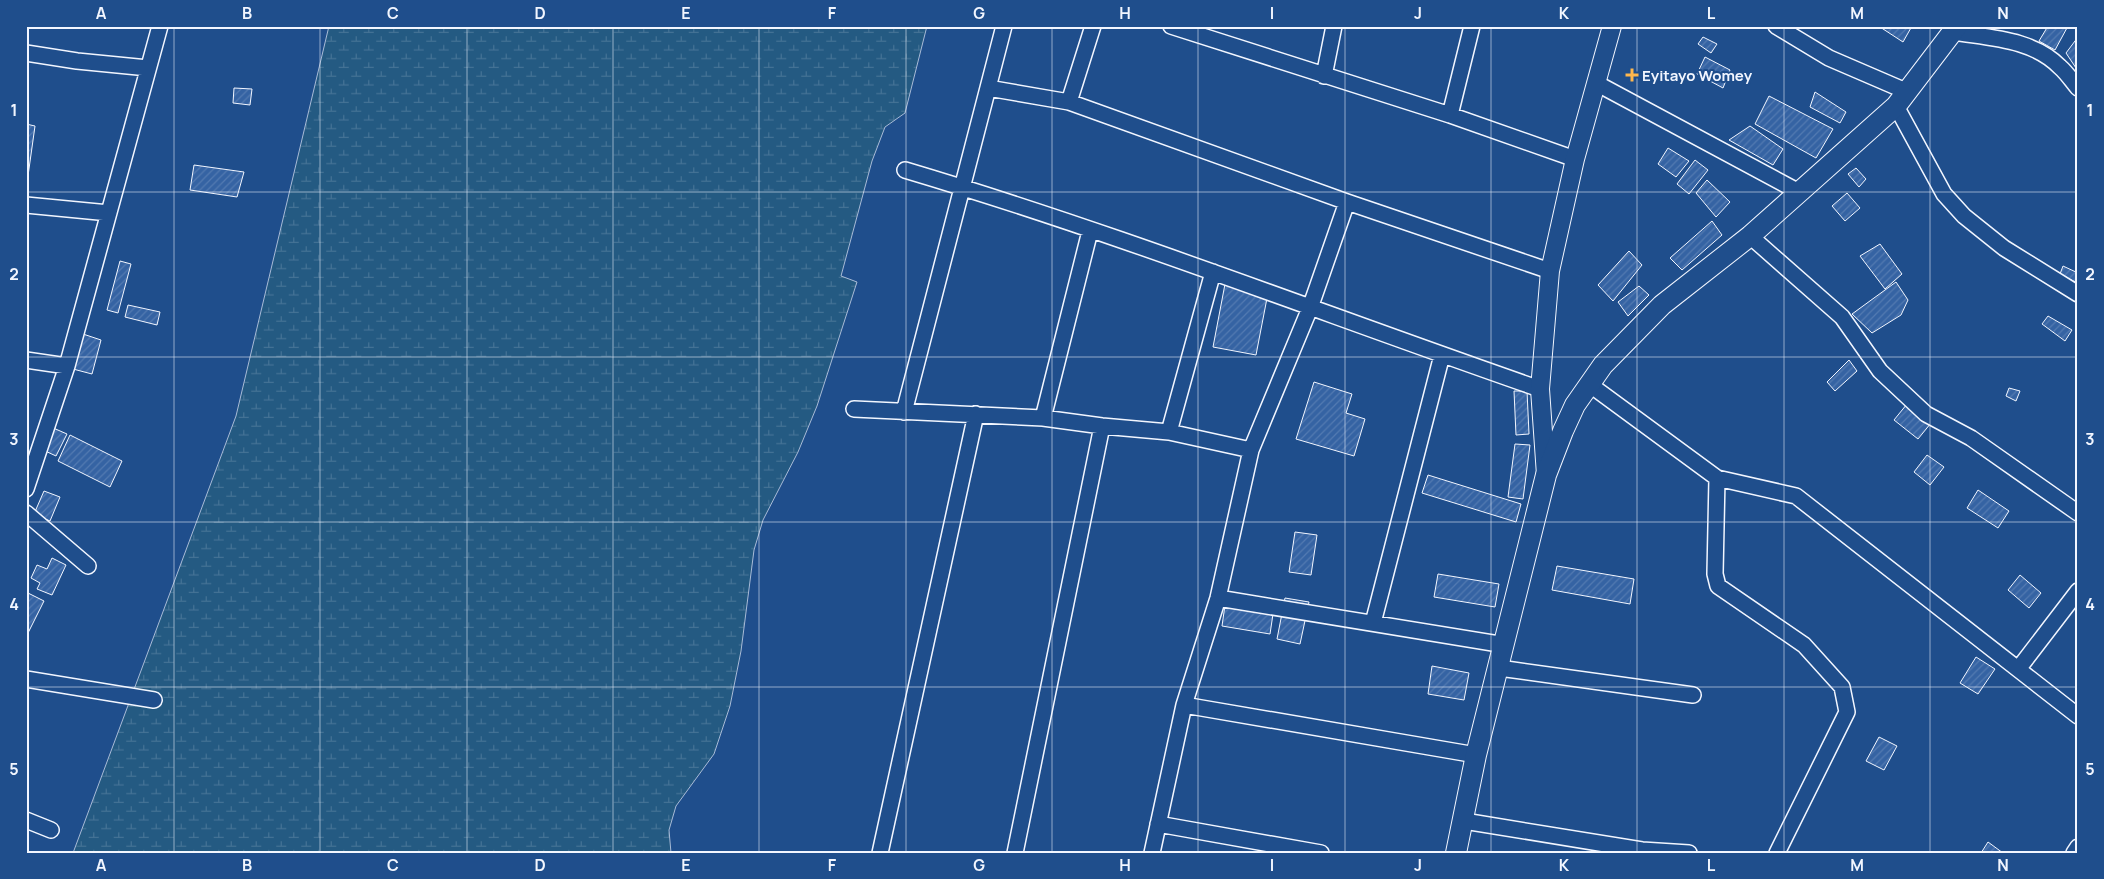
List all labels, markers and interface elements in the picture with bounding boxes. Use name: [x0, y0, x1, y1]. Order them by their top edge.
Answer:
text: A: [96, 2, 107, 24]
text: B: [242, 2, 252, 24]
text: C: [387, 2, 399, 24]
text: D: [534, 2, 546, 24]
text: E: [681, 2, 691, 24]
text: F: [828, 2, 837, 24]
text: G: [973, 2, 985, 24]
text: H: [1119, 2, 1131, 24]
text: I: [1270, 2, 1274, 24]
text: J: [1414, 2, 1422, 24]
text: K: [1559, 2, 1570, 24]
text: L: [1707, 2, 1716, 24]
text: M: [1850, 2, 1864, 24]
text: N: [1997, 2, 2009, 24]
place label: Eyitayo Womey: [1642, 65, 1753, 86]
marker: Eyitayo Womey: [1626, 69, 1638, 81]
text: 1: [10, 99, 18, 121]
text: 1: [2086, 99, 2094, 121]
text: 2: [9, 263, 19, 285]
text: 2: [2085, 263, 2095, 285]
text: 3: [9, 428, 19, 450]
text: 3: [2085, 428, 2095, 450]
text: 4: [9, 593, 19, 615]
text: 4: [2085, 593, 2095, 615]
text: 5: [9, 758, 19, 780]
text: 5: [2085, 758, 2095, 780]
text: A: [96, 854, 107, 876]
text: B: [242, 854, 252, 876]
text: C: [387, 854, 399, 876]
text: D: [534, 854, 546, 876]
text: E: [681, 854, 691, 876]
text: F: [828, 854, 837, 876]
text: G: [973, 854, 985, 876]
text: H: [1119, 854, 1131, 876]
text: I: [1270, 854, 1274, 876]
text: J: [1414, 854, 1422, 876]
text: K: [1559, 854, 1570, 876]
text: L: [1707, 854, 1716, 876]
text: M: [1850, 854, 1864, 876]
text: N: [1997, 854, 2009, 876]

